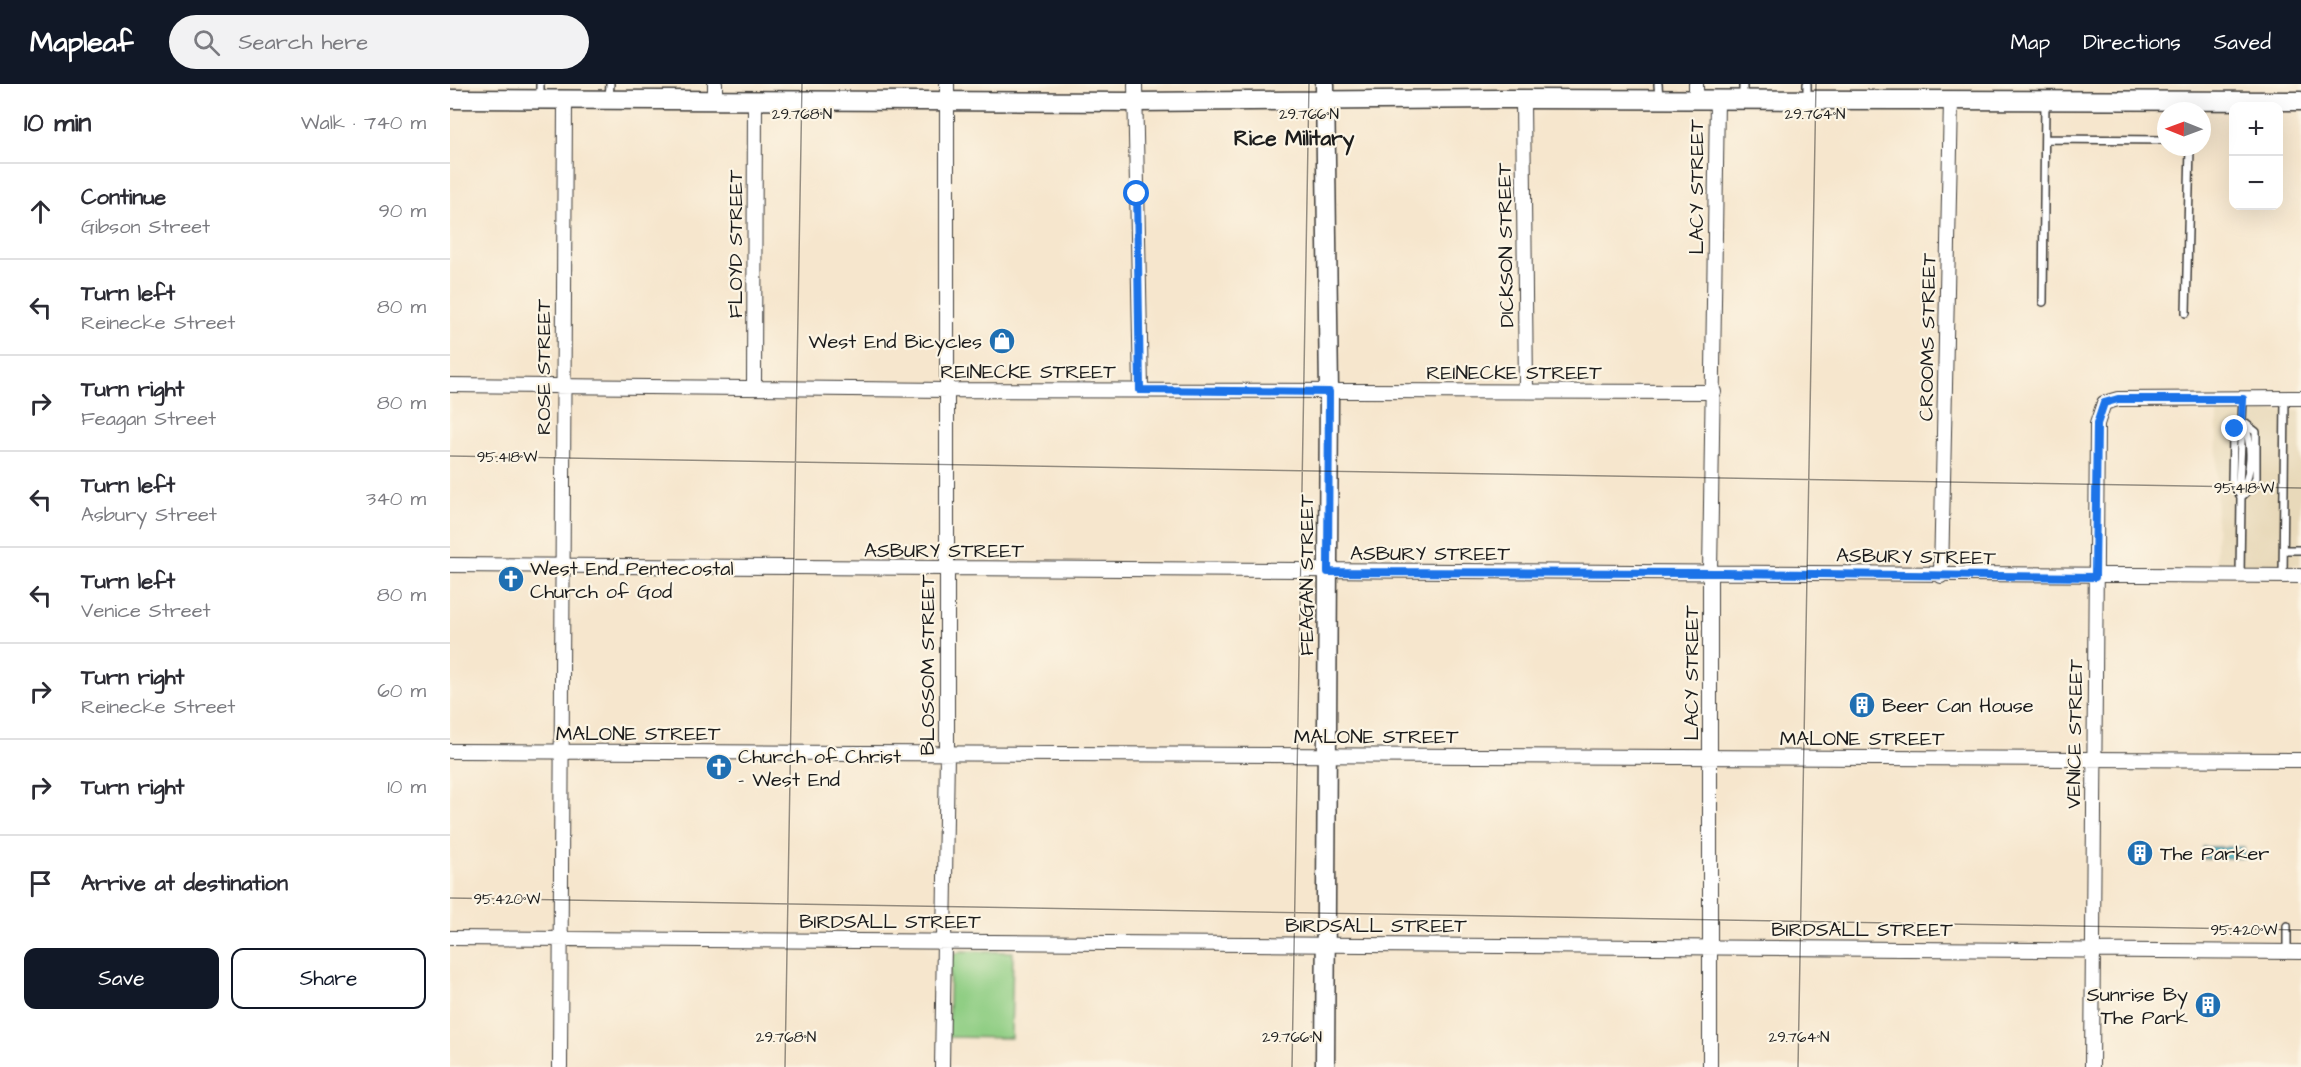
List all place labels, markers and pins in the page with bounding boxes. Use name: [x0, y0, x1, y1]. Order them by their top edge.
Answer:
shop icon: West End Bicycles: [987, 326, 1017, 356]
place label: West End Bicycles: [809, 328, 982, 357]
place label: West End Pentecostal Church of God: [530, 555, 734, 606]
church icon: West End Pentecostal Church of God: [496, 564, 526, 594]
building icon: Beer Can House: [1847, 690, 1877, 720]
place label: Beer Can House: [1882, 692, 2034, 720]
place label: Church of Christ - West End: [738, 743, 901, 794]
church icon: Church of Christ - West End: [704, 752, 734, 782]
building icon: The Parker: [2125, 838, 2155, 868]
place label: The Parker: [2160, 840, 2269, 868]
place label: Sunrise By The Park: [2087, 981, 2188, 1032]
building icon: Sunrise By The Park: [2193, 990, 2223, 1020]

